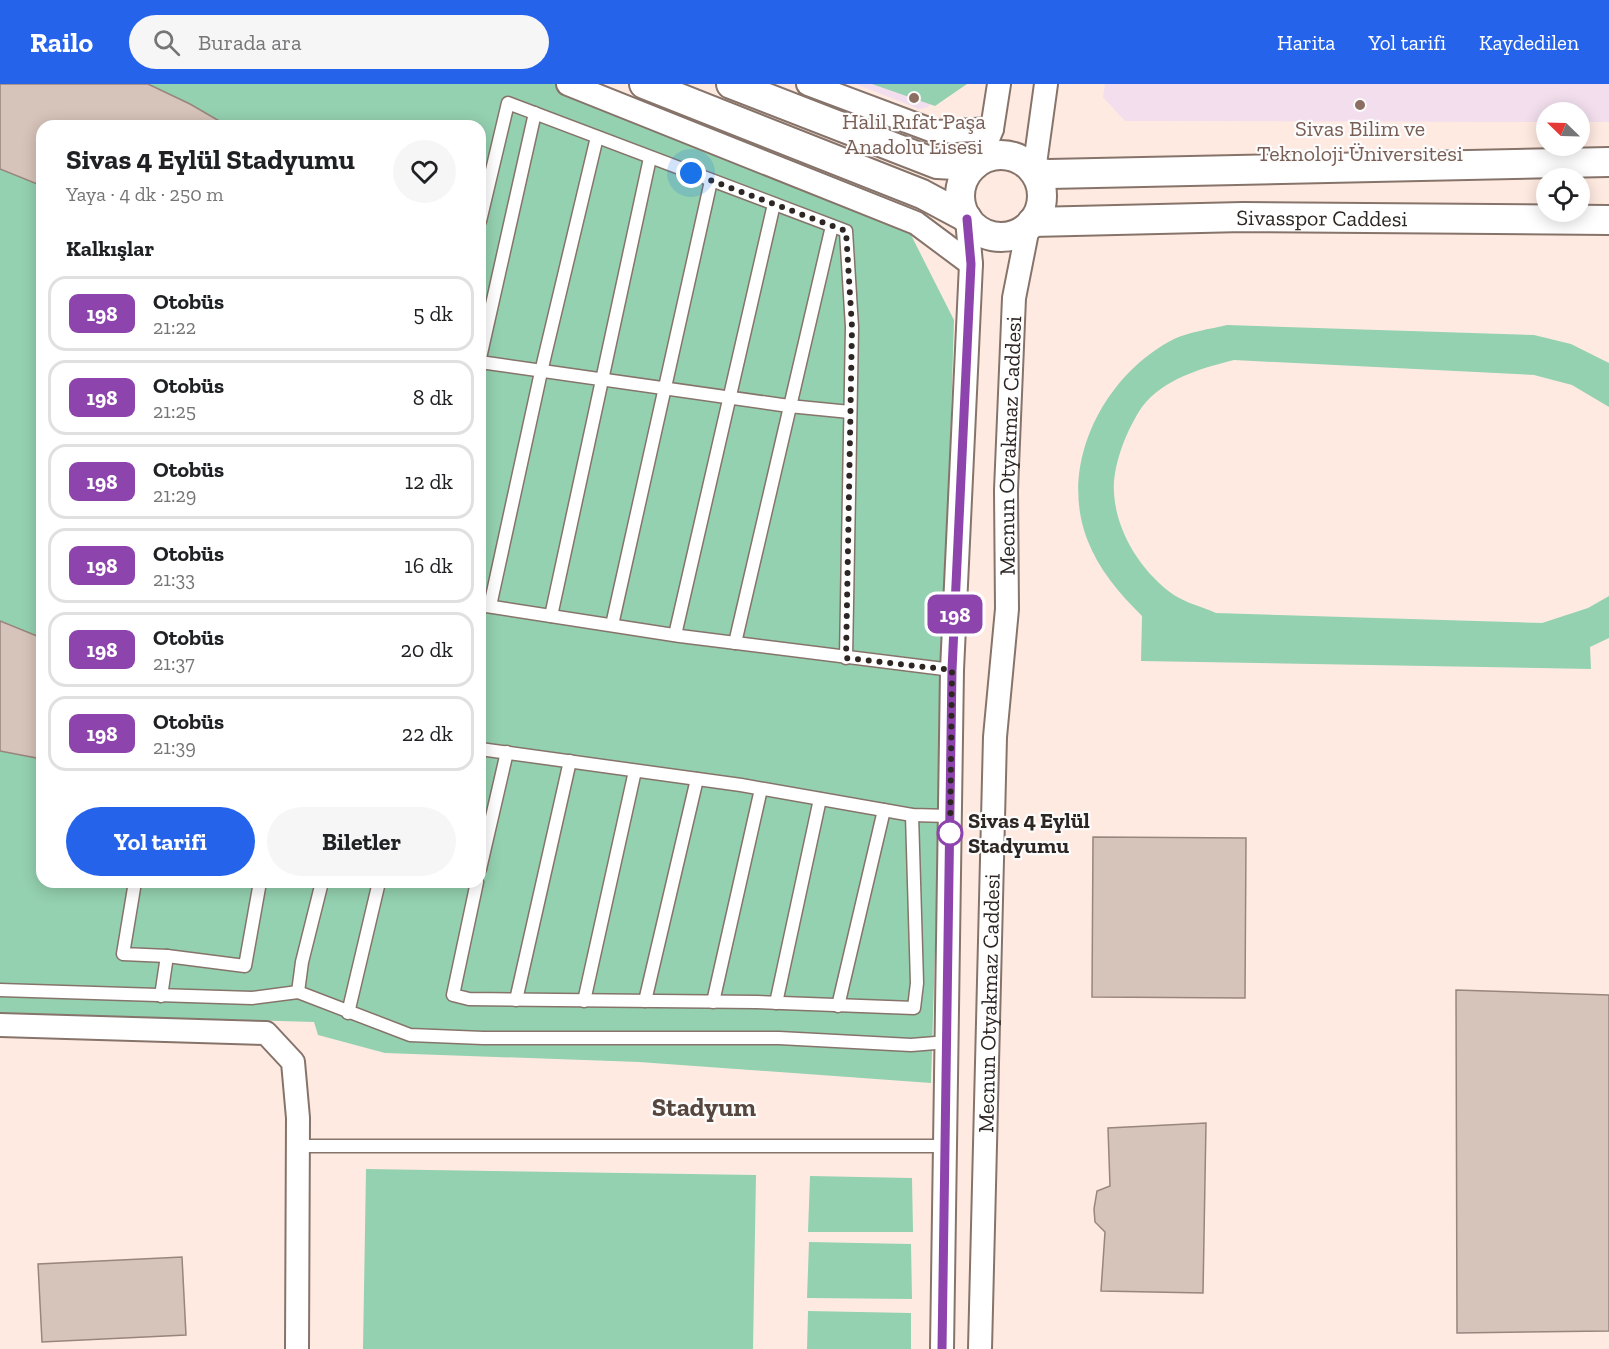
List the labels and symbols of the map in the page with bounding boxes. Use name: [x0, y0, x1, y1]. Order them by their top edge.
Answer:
marker: Halil Rıfat Paşa Anadolu Lisesi: [907, 91, 921, 105]
marker: Sivas Bilim ve Teknoloji Üniversitesi: [1353, 98, 1367, 112]
north arrow: [1536, 102, 1590, 156]
place label: Halil Rıfat Paşa Anadolu Lisesi: [842, 108, 986, 160]
place label: Sivas Bilim ve Teknoloji Üniversitesi: [1257, 115, 1463, 167]
your location: [676, 158, 706, 188]
street label: Sivasspor Caddesi: [1236, 204, 1408, 232]
street label: Mecnun Otyakmaz Caddesi: [993, 316, 1027, 576]
line badge: 198: [920, 594, 990, 634]
place label: Sivas 4 Eylül Stadyumu: [968, 807, 1090, 859]
marker: Sivas 4 Eylül Stadyumu: [937, 820, 963, 846]
street label: Mecnun Otyakmaz Caddesi: [972, 873, 1006, 1133]
district label: Stadyum: [652, 1091, 756, 1123]

